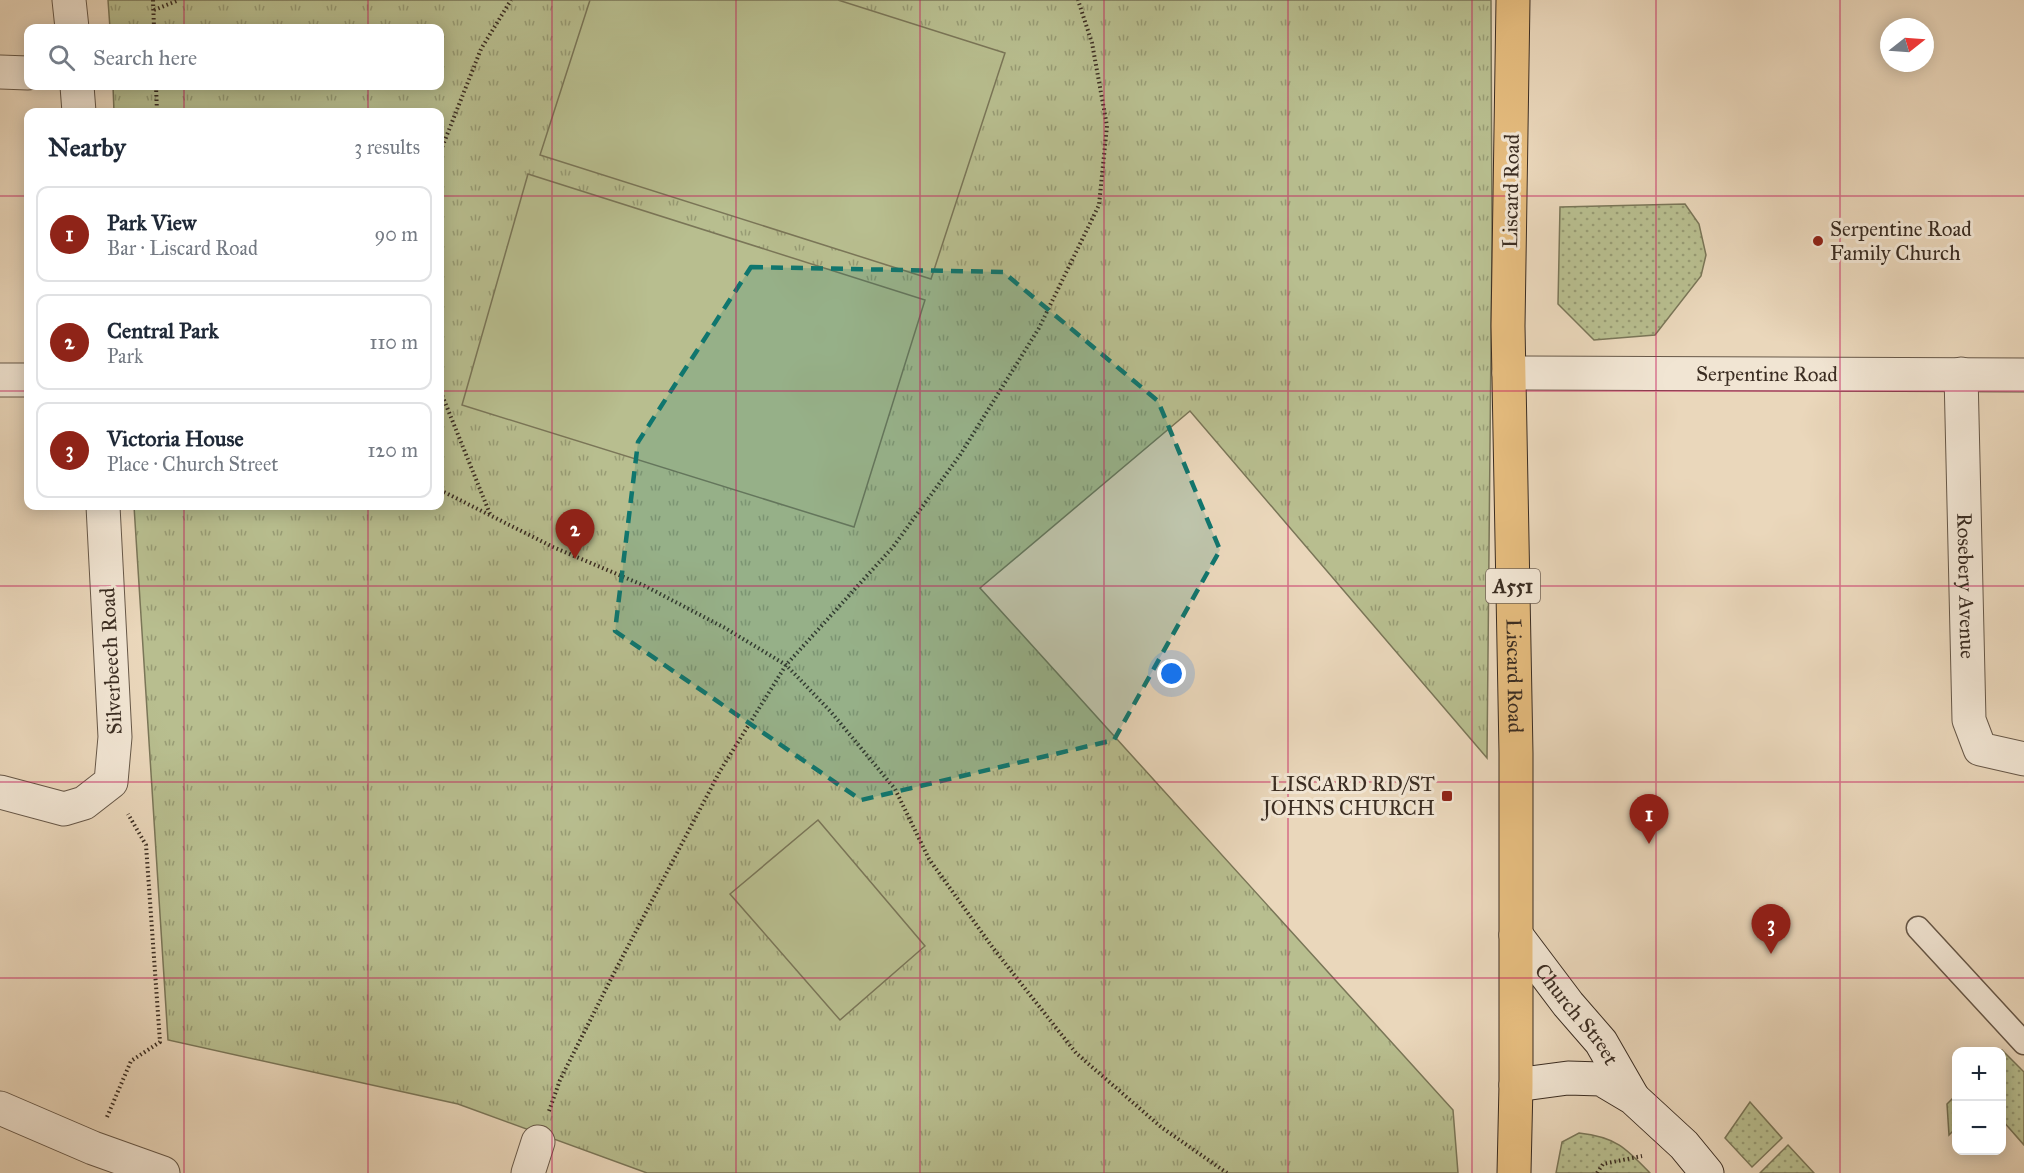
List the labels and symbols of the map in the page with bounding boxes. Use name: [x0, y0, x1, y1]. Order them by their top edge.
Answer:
north arrow: [1880, 18, 1934, 72]
street label: Liscard Road: [1497, 133, 1525, 248]
place label: Serpentine Road Family Church: [1830, 216, 1972, 266]
marker: Serpentine Road Family Church: [1811, 234, 1825, 248]
street label: Serpentine Road: [1696, 361, 1838, 387]
pin: 2: [556, 510, 594, 559]
street label: Rosebery Avenue: [1951, 513, 1981, 659]
road number: A551: [1486, 569, 1540, 603]
street label: Silverbeech Road: [94, 586, 128, 735]
street label: Liscard Road: [1500, 618, 1529, 734]
your location: [1157, 659, 1186, 688]
place label: LISCARD RD/ST JOHNS CHURCH: [1261, 771, 1435, 821]
marker: LISCARD RD/ST JOHNS CHURCH: [1440, 789, 1454, 803]
pin: 1: [1630, 794, 1668, 844]
pin: 3: [1752, 904, 1790, 954]
street label: Church Street: [1529, 958, 1625, 1070]

